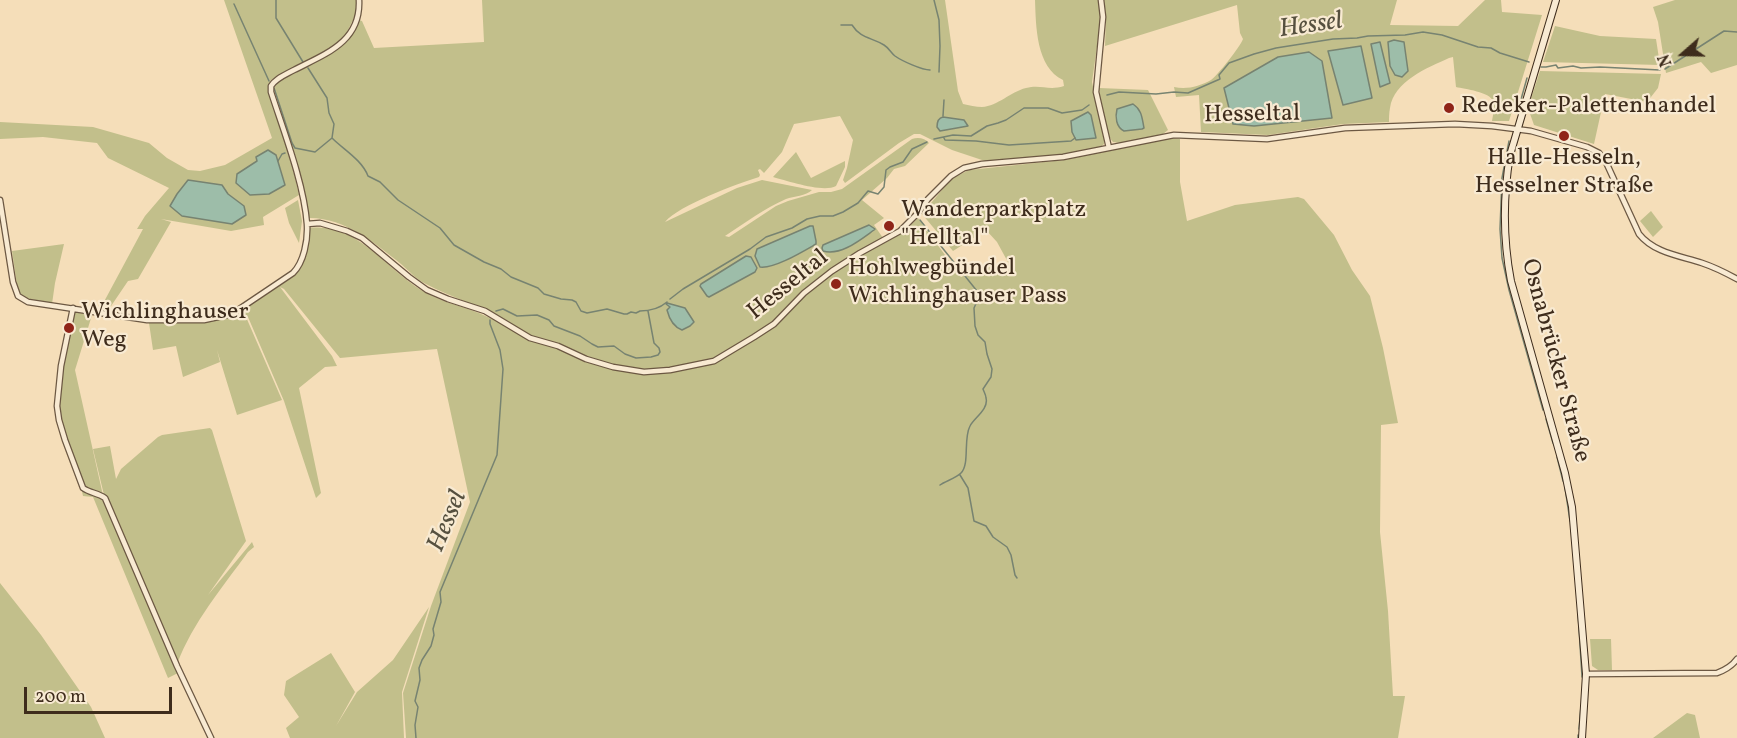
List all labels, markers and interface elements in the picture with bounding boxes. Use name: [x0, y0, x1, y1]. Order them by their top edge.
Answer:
water label: Hessel: [1277, 7, 1345, 47]
north arrow: [1653, 24, 1713, 84]
text: N: [1654, 51, 1678, 69]
place label: Redeker-Palettenhandel: [1461, 94, 1716, 122]
street label: Hesseltal: [1204, 101, 1300, 131]
marker: Redeker-Palettenhandel: [1442, 101, 1456, 115]
marker: Halle-Hesseln, Hesselner Straße: [1557, 129, 1571, 143]
place label: Halle-Hesseln, Hesselner Straße: [1475, 146, 1653, 202]
place label: Wanderparkplatz "Helltal": [901, 198, 1086, 254]
marker: Wanderparkplatz "Helltal": [882, 219, 896, 233]
street label: Hesseltal: [743, 245, 835, 327]
place label: Hohlwegbündel Wichlinghauser Pass: [848, 256, 1067, 312]
street label: Osnabrücker Straße: [1513, 256, 1595, 466]
marker: Hohlwegbündel Wichlinghauser Pass: [829, 277, 843, 291]
place label: Wichlinghauser Weg: [81, 300, 248, 356]
marker: Wichlinghauser Weg: [62, 321, 76, 335]
water label: Hessel: [422, 487, 476, 557]
scale bar: [27, 675, 176, 713]
text: 200 m: [35, 685, 86, 710]

